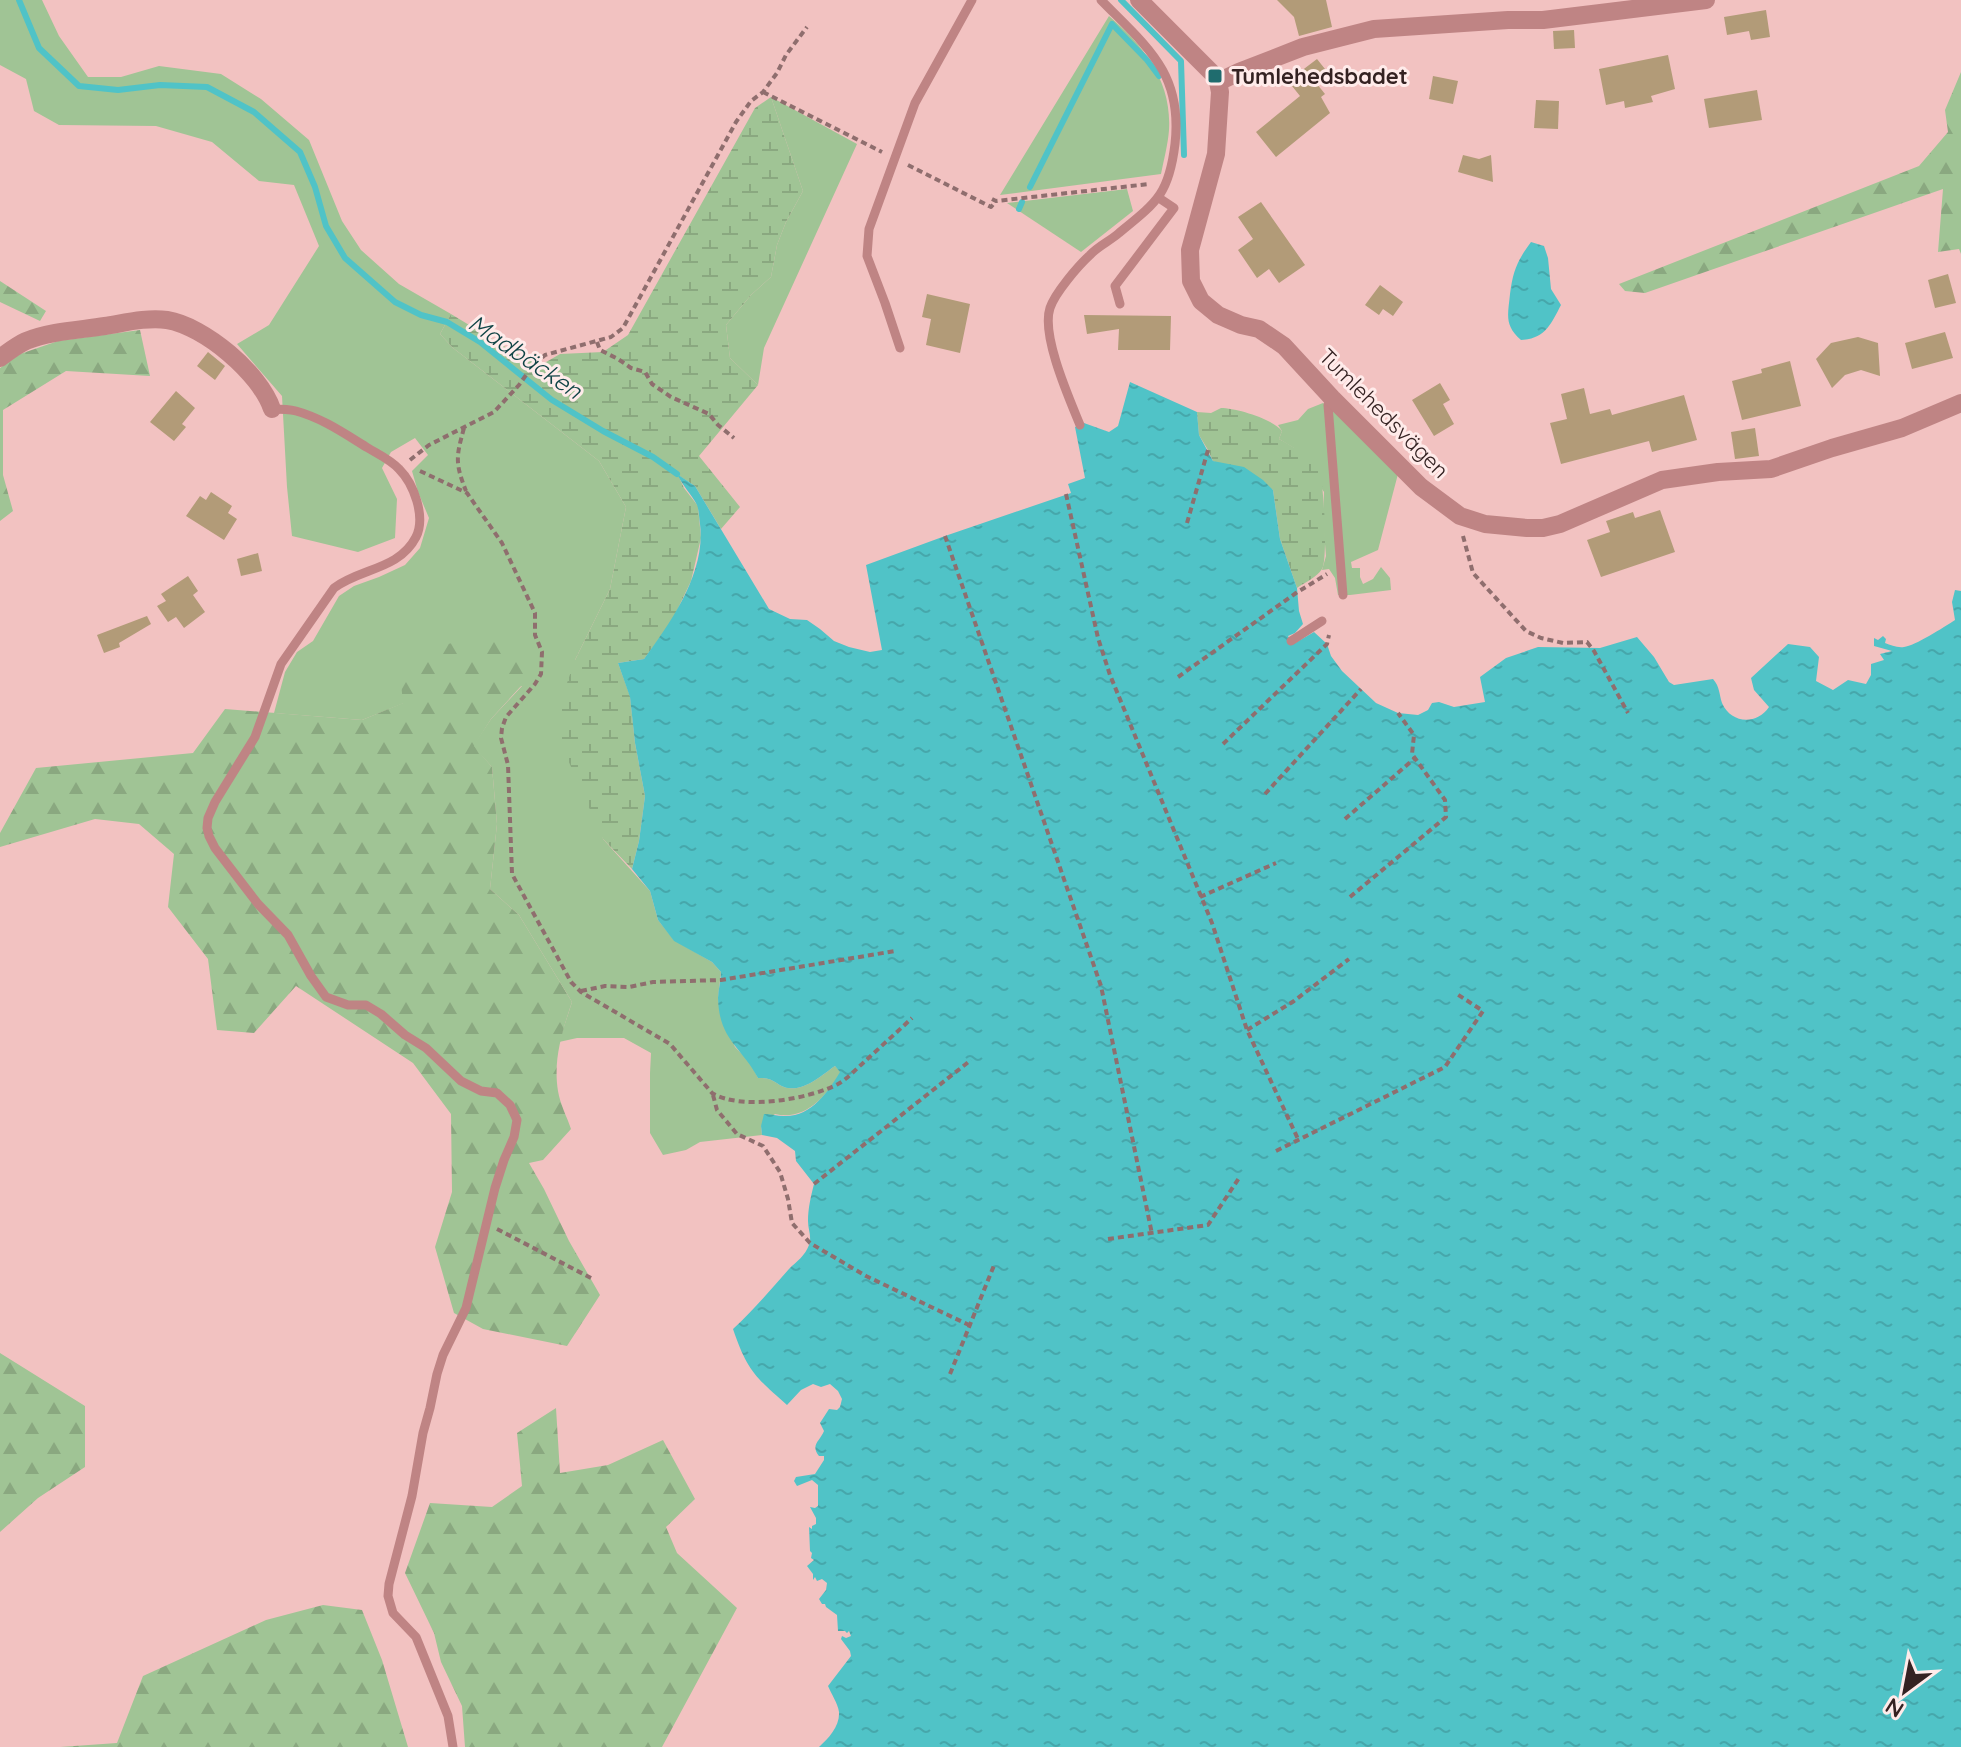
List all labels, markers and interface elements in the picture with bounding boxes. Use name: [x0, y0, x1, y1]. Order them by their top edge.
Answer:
place label: Tumlehedsbadet: [1231, 62, 1408, 90]
marker: Tumlehedsbadet: [1206, 67, 1224, 85]
water label: Madbäcken: [463, 307, 589, 406]
street label: Tumlehedsvägen: [1313, 342, 1455, 484]
north arrow: [1865, 1651, 1945, 1731]
text: N: [1880, 1692, 1909, 1724]

